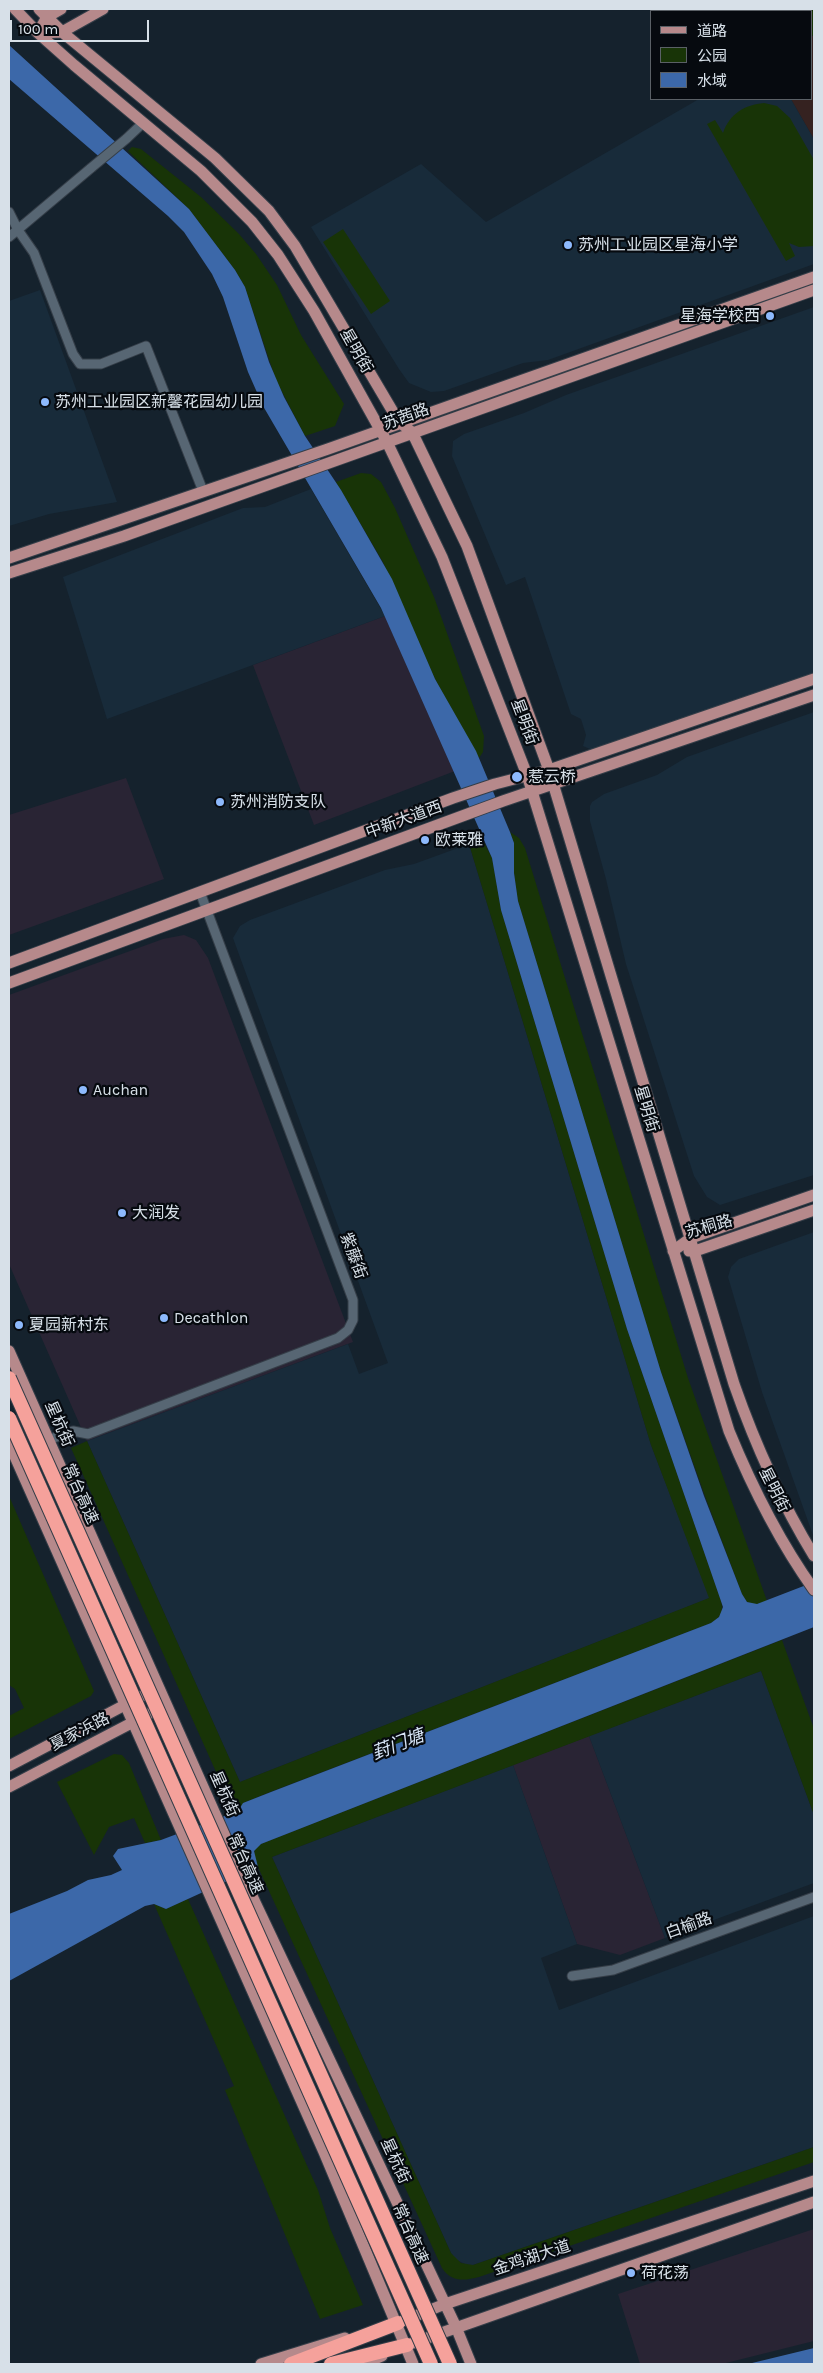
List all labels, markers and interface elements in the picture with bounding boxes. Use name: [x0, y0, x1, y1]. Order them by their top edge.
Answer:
scale bar: [12, 10, 151, 42]
legend: [650, 10, 813, 100]
text: 100 m: [18, 20, 58, 38]
text: 道路: [697, 22, 727, 40]
text: 公园: [697, 47, 727, 65]
text: 水域: [697, 72, 727, 90]
place label: 苏州工业园区星海小学: [578, 235, 738, 255]
marker: 苏州工业园区星海小学: [562, 239, 574, 251]
place label: 星海学校西: [680, 306, 760, 326]
marker: 星海学校西: [764, 310, 776, 322]
street label: 星明街: [336, 325, 376, 377]
place label: 苏州工业园区新馨花园幼儿园: [55, 392, 263, 412]
marker: 苏州工业园区新馨花园幼儿园: [39, 396, 51, 408]
street label: 苏茜路: [380, 400, 432, 434]
street label: 星明街: [506, 696, 542, 748]
place label: 惹云桥: [528, 767, 576, 787]
marker: 惹云桥: [510, 770, 524, 784]
place label: 苏州消防支队: [230, 792, 326, 812]
marker: 苏州消防支队: [214, 796, 226, 808]
street label: 中新大道西: [363, 797, 445, 843]
place label: 欧莱雅: [435, 830, 483, 850]
marker: 欧莱雅: [419, 834, 431, 846]
place label: Auchan: [93, 1080, 148, 1100]
street label: 星明街: [630, 1083, 662, 1135]
marker: Auchan: [77, 1084, 89, 1096]
place label: 大润发: [132, 1203, 180, 1223]
marker: 大润发: [116, 1207, 128, 1219]
street label: 苏桐路: [683, 1211, 735, 1243]
street label: 紫藤街: [336, 1230, 370, 1282]
place label: Decathlon: [174, 1308, 248, 1328]
marker: Decathlon: [158, 1312, 170, 1324]
place label: 夏园新村东: [29, 1315, 109, 1335]
marker: 夏园新村东: [13, 1319, 25, 1331]
street label: 星杭街: [40, 1398, 78, 1450]
street label: 常台高速: [58, 1461, 102, 1527]
street label: 星明街: [755, 1464, 793, 1516]
street label: 夏家浜路: [47, 1709, 113, 1755]
water label: 葑门塘: [369, 1725, 427, 1765]
street label: 星杭街: [205, 1768, 243, 1820]
street label: 常台高速: [223, 1831, 267, 1897]
street label: 白榆路: [663, 1909, 715, 1943]
street label: 星杭街: [376, 2135, 414, 2187]
street label: 常台高速: [388, 2201, 432, 2267]
street label: 金鸡湖大道: [491, 2237, 573, 2279]
place label: 荷花荡: [641, 2263, 689, 2283]
marker: 荷花荡: [625, 2267, 637, 2279]

